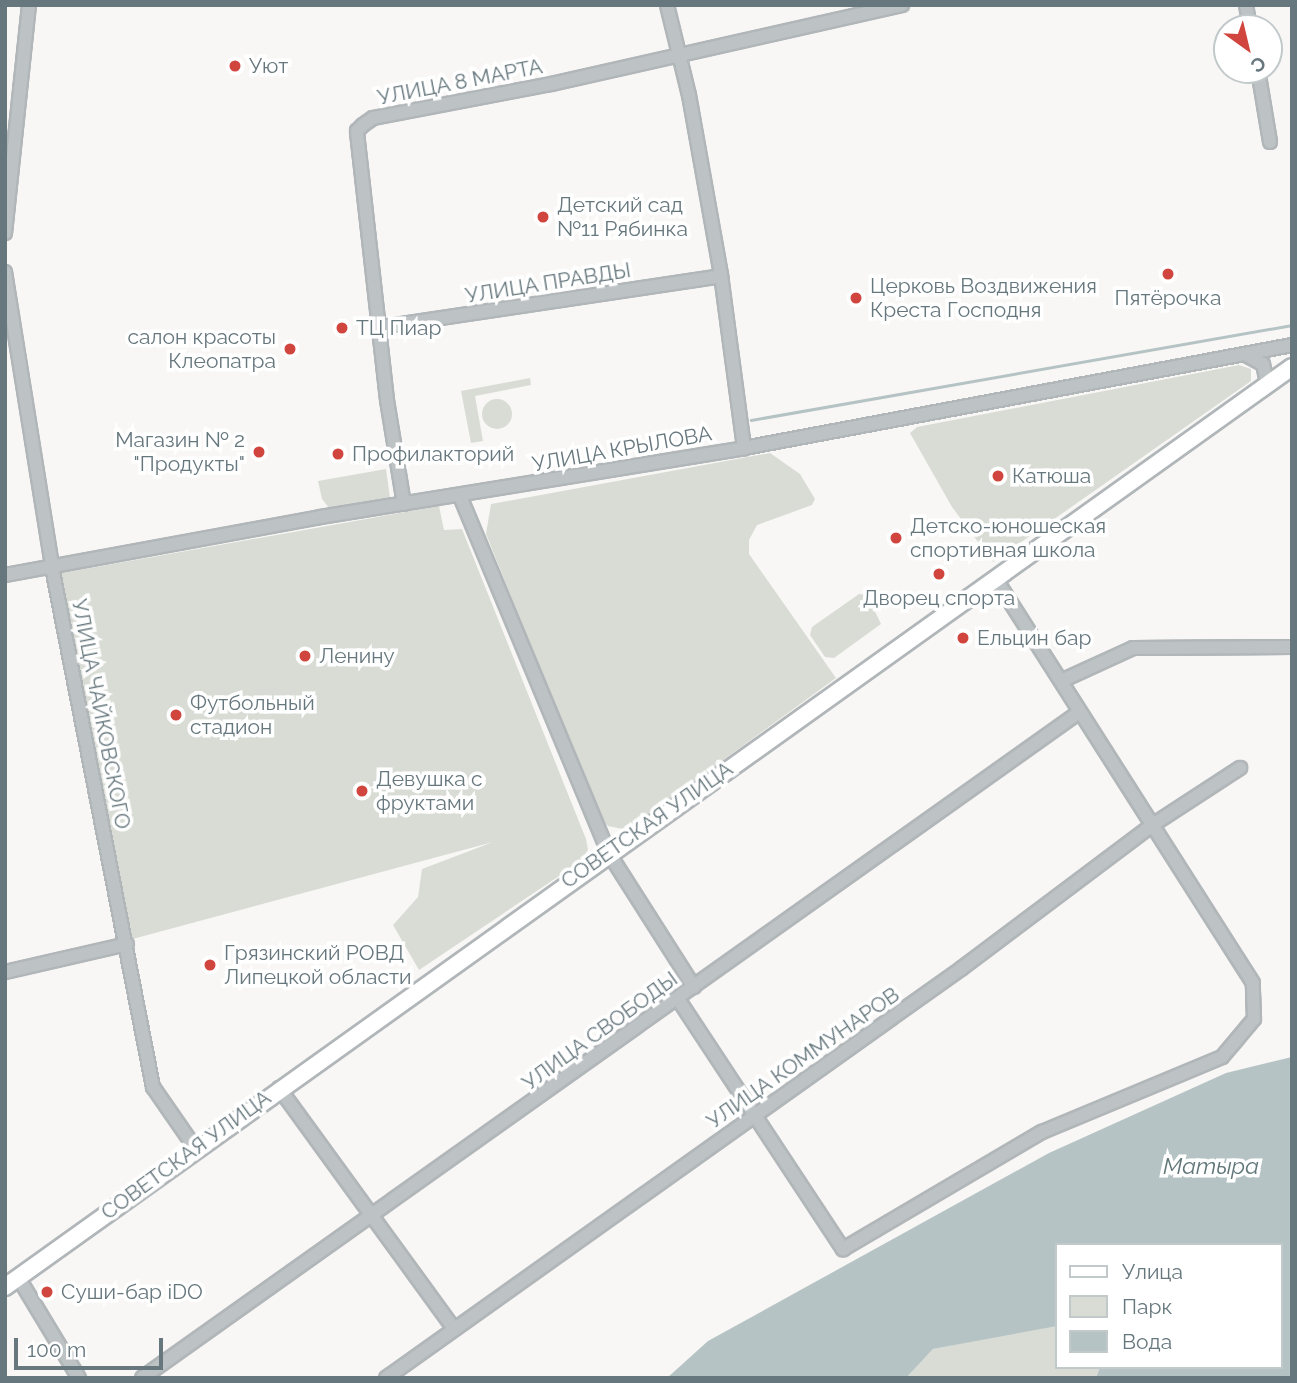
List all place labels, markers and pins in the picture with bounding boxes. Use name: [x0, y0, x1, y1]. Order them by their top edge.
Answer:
place label: Уют: [249, 53, 288, 79]
marker: Уют: [227, 58, 243, 74]
place label: Детский сад №11 Рябинка: [557, 192, 688, 242]
marker: Детский сад №11 Рябинка: [535, 209, 551, 225]
marker: Пятёрочка: [1160, 266, 1176, 282]
place label: Церковь Воздвижения Креста Господня: [870, 273, 1097, 323]
place label: Пятёрочка: [1115, 285, 1221, 311]
marker: Церковь Воздвижения Креста Господня: [848, 290, 864, 306]
place label: ТЦ Пиар: [356, 315, 441, 341]
marker: ТЦ Пиар: [334, 320, 350, 336]
place label: салон красоты Клеопатра: [127, 324, 276, 374]
marker: салон красоты Клеопатра: [282, 341, 298, 357]
place label: Магазин № 2 "Продукты": [115, 427, 245, 477]
place label: Профилакторий: [352, 441, 514, 467]
marker: Магазин № 2 "Продукты": [251, 444, 267, 460]
marker: Профилакторий: [330, 446, 346, 462]
place label: Катюша: [1012, 463, 1091, 489]
marker: Катюша: [990, 468, 1006, 484]
place label: Детско-юношеская спортивная школа: [910, 513, 1106, 563]
marker: Детско-юношеская спортивная школа: [888, 530, 904, 546]
marker: Дворец спорта: [931, 566, 947, 582]
place label: Дворец спорта: [863, 585, 1015, 611]
place label: Ельцин бар: [977, 625, 1091, 651]
marker: Ельцин бар: [955, 630, 971, 646]
place label: Ленину: [319, 643, 395, 669]
marker: Ленину: [297, 648, 313, 664]
place label: Футбольный стадион: [190, 690, 315, 740]
marker: Футбольный стадион: [168, 707, 184, 723]
place label: Девушка с фруктами: [376, 766, 483, 816]
marker: Девушка с фруктами: [354, 783, 370, 799]
place label: Грязинский РОВД Липецкой области: [224, 940, 412, 990]
marker: Грязинский РОВД Липецкой области: [202, 957, 218, 973]
place label: Суши-бар iDO: [61, 1279, 203, 1305]
marker: Суши-бар iDO: [39, 1284, 55, 1300]

